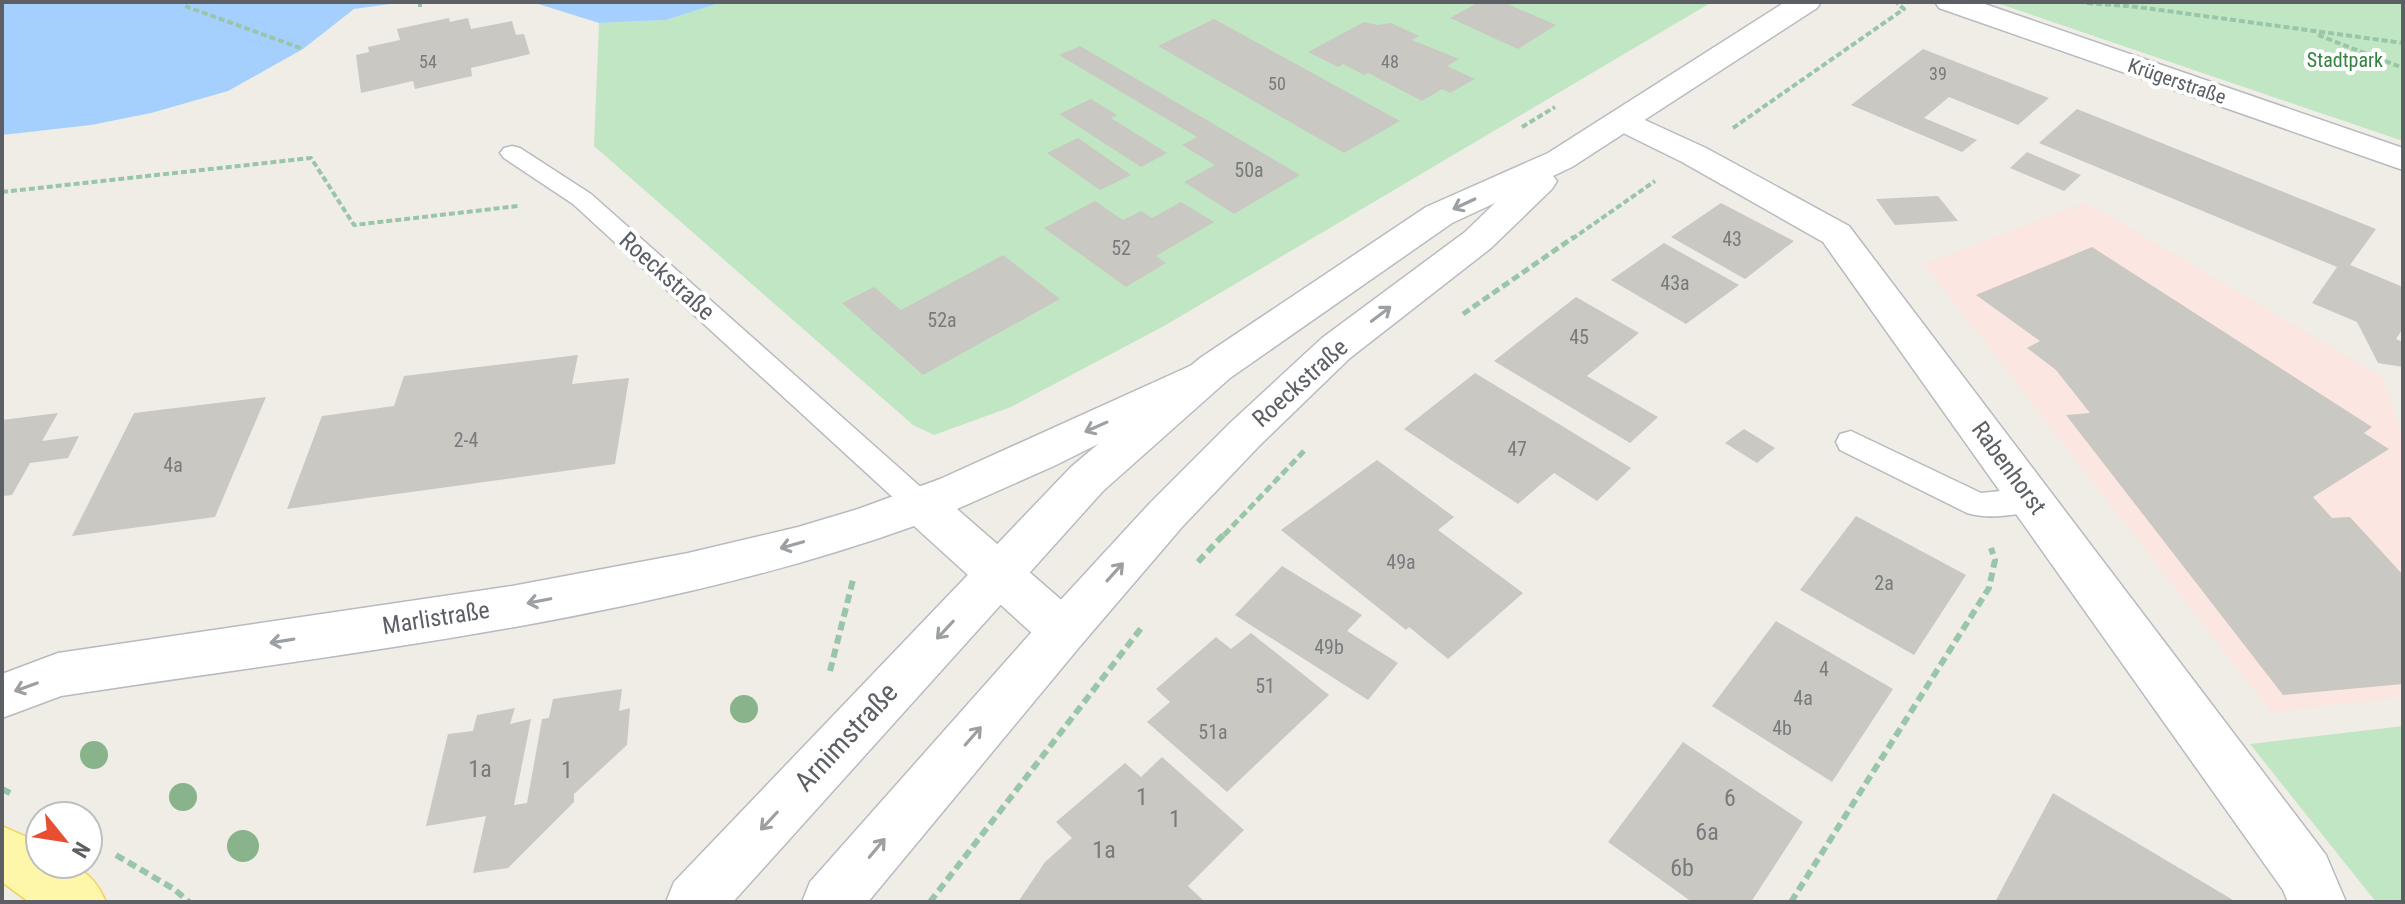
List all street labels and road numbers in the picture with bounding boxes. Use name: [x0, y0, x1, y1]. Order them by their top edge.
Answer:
street label: Krügerstraße: [2125, 53, 2229, 109]
street label: Roeckstraße: [614, 226, 720, 326]
street label: Roeckstraße: [1247, 333, 1353, 433]
street label: Rabenhorst: [1966, 416, 2052, 520]
street label: Marlistraße: [380, 596, 492, 640]
street label: Arnimstraße: [788, 676, 904, 798]

